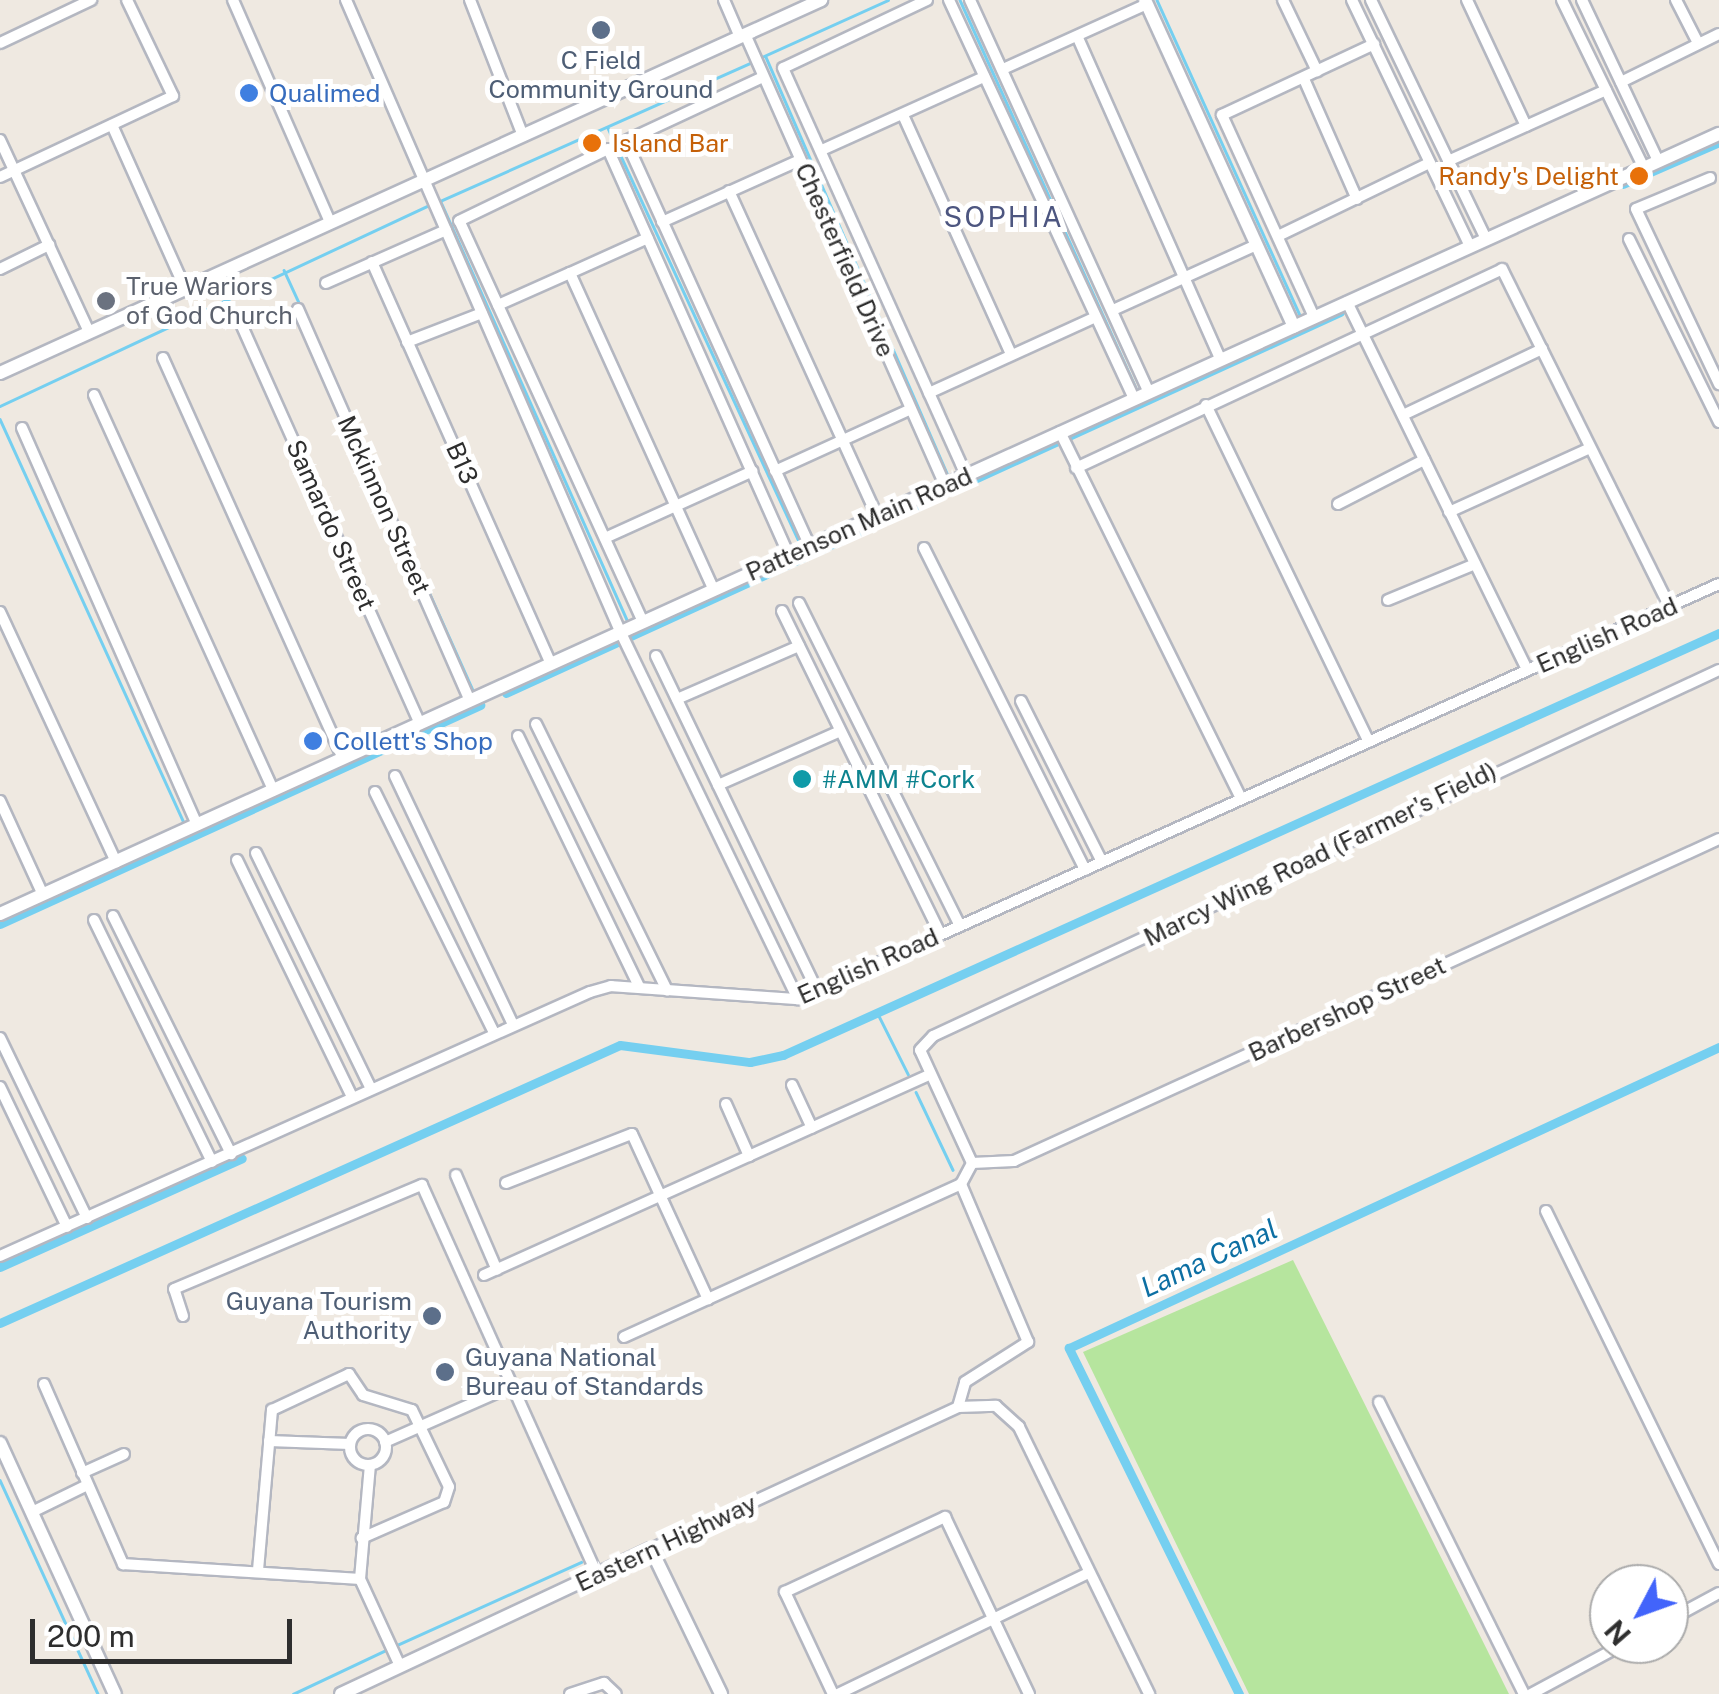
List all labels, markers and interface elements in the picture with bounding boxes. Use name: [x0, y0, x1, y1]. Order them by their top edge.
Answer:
marker: C Field Community Ground: [590, 19, 612, 41]
place label: C Field Community Ground: [488, 46, 714, 105]
place label: Qualimed: [269, 78, 381, 108]
marker: Qualimed: [238, 82, 260, 104]
place label: Island Bar: [612, 128, 729, 158]
marker: Island Bar: [581, 132, 603, 154]
street label: Chesterfield Drive: [789, 158, 901, 362]
place label: Randy's Delight: [1438, 161, 1619, 191]
marker: Randy's Delight: [1628, 165, 1650, 187]
district label: SOPHIA: [943, 200, 1065, 234]
place label: True Wariors of God Church: [126, 272, 293, 331]
marker: True Wariors of God Church: [95, 290, 117, 312]
street label: Mckinnon Street: [331, 411, 437, 599]
street label: Samardo Street: [280, 435, 382, 615]
street label: B13: [440, 437, 484, 489]
street label: Pattenson Main Road: [741, 461, 977, 587]
street label: English Road: [1532, 591, 1682, 679]
place label: Collett's Shop: [333, 726, 493, 756]
marker: Collett's Shop: [302, 730, 324, 752]
street label: Marcy Wing Road (Farmer's Field): [1139, 755, 1501, 953]
place label: #AMM #Cork: [822, 764, 975, 794]
marker: #AMM #Cork: [791, 768, 813, 790]
street label: English Road: [793, 922, 943, 1010]
street label: Barbershop Street: [1244, 950, 1450, 1068]
water label: Lama Canal: [1135, 1212, 1283, 1304]
place label: Guyana Tourism Authority: [226, 1287, 412, 1346]
marker: Guyana Tourism Authority: [421, 1305, 443, 1327]
place label: Guyana National Bureau of Standards: [465, 1343, 704, 1402]
marker: Guyana National Bureau of Standards: [434, 1361, 456, 1383]
street label: Eastern Highway: [571, 1488, 761, 1598]
north arrow: [1589, 1564, 1689, 1664]
scale bar: [35, 1599, 298, 1661]
text: N: [1598, 1614, 1637, 1652]
text: 200 m: [47, 1618, 135, 1654]

